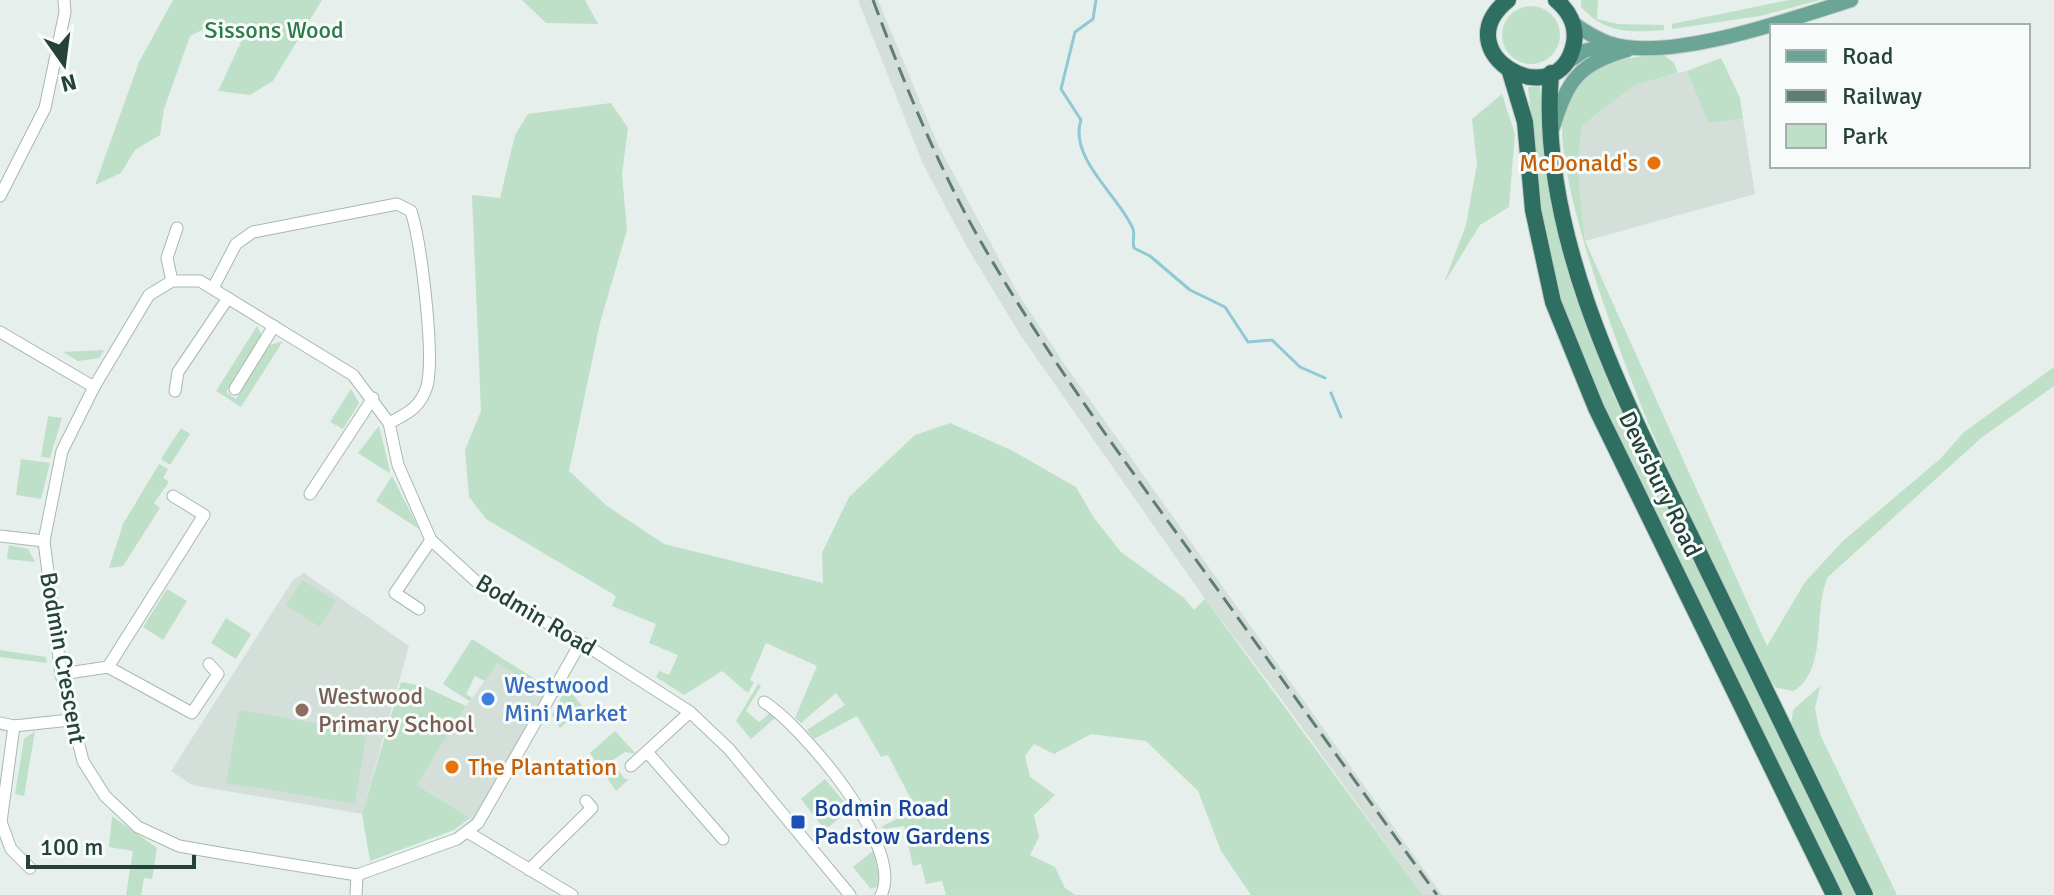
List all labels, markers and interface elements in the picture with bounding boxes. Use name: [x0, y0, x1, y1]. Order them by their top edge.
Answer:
park label: Sissons Wood: [204, 15, 344, 45]
north arrow: [24, 24, 104, 104]
legend: [1770, 24, 2030, 168]
text: Road: [1842, 41, 1893, 71]
text: N: [58, 68, 79, 98]
text: Railway: [1842, 81, 1922, 111]
text: Park: [1842, 121, 1888, 151]
place label: McDonald's: [1519, 148, 1638, 178]
marker: McDonald's: [1645, 154, 1663, 172]
street label: Dewsbury Road: [1612, 406, 1708, 562]
street label: Bodmin Road: [470, 567, 602, 663]
street label: Bodmin Crescent: [33, 570, 93, 746]
place label: Westwood Mini Market: [504, 670, 627, 728]
place label: Westwood Primary School: [318, 681, 474, 739]
marker: Westwood Mini Market: [479, 690, 497, 708]
marker: Westwood Primary School: [293, 701, 311, 719]
place label: The Plantation: [468, 752, 617, 782]
marker: The Plantation: [443, 758, 461, 776]
place label: Bodmin Road Padstow Gardens: [814, 793, 990, 851]
marker: Bodmin Road Padstow Gardens: [789, 813, 807, 831]
scale bar: [28, 819, 194, 869]
text: 100 m: [40, 832, 103, 862]

